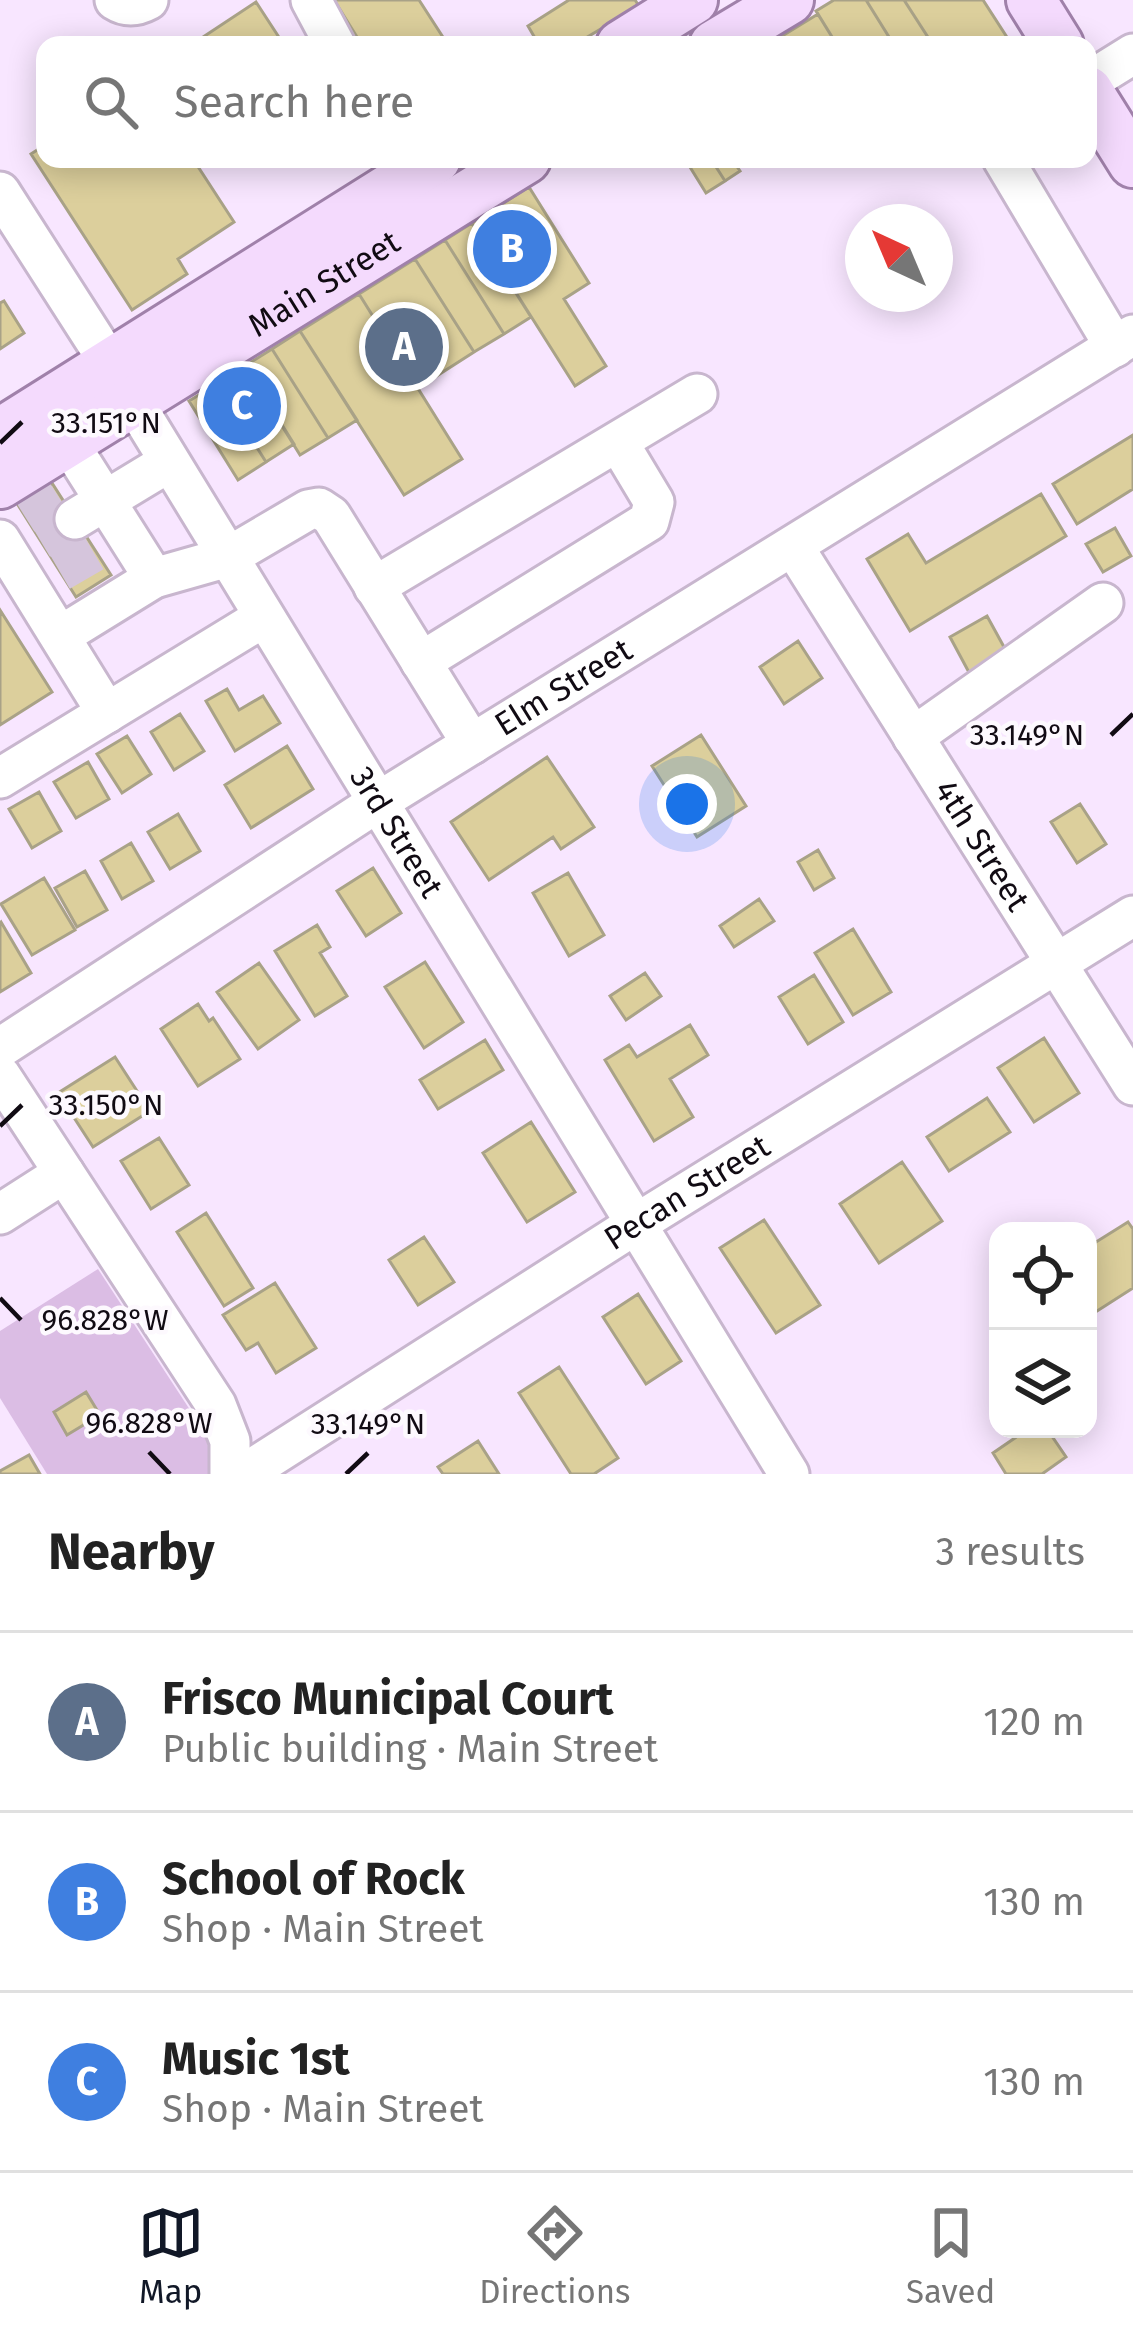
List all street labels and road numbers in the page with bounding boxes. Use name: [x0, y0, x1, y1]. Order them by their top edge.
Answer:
street label: Main Street: [241, 222, 407, 346]
street label: Elm Street: [488, 630, 639, 745]
street label: 3rd Street: [341, 759, 452, 905]
street label: 4th Street: [926, 773, 1038, 918]
street label: Pecan Street: [597, 1126, 777, 1259]

